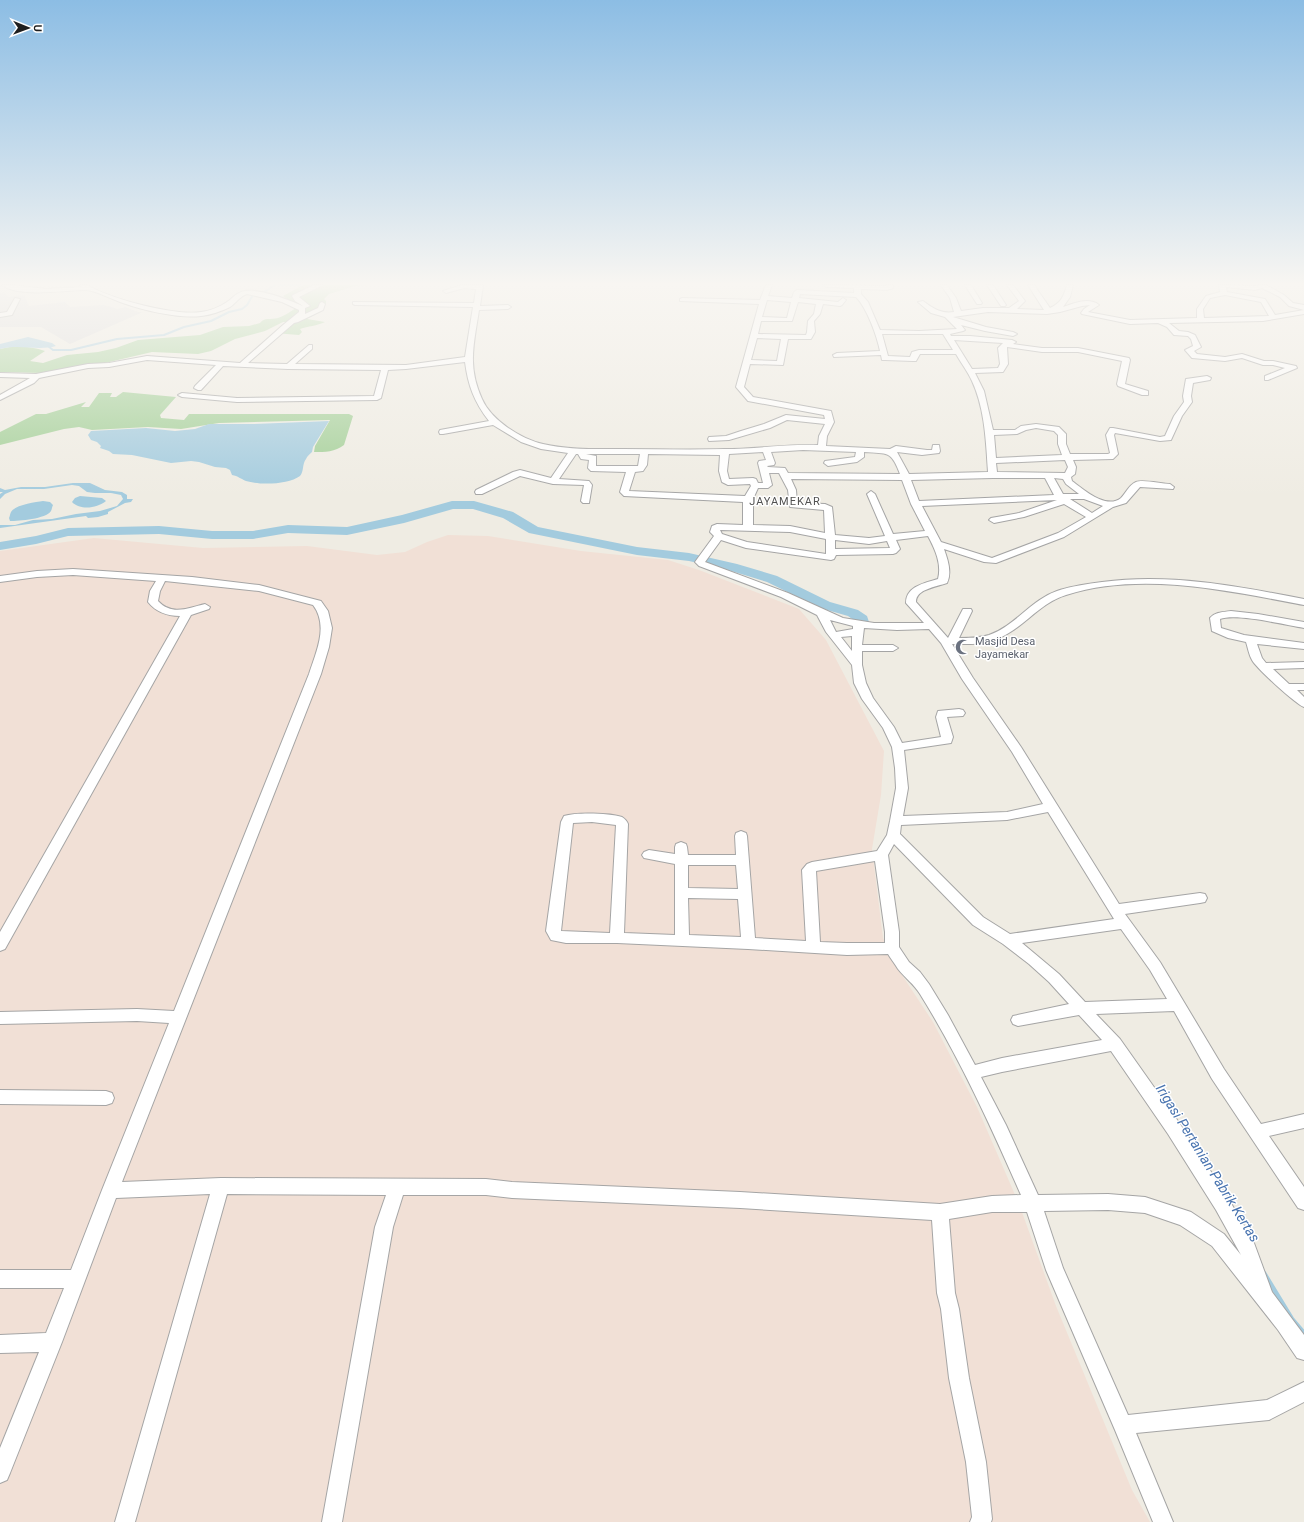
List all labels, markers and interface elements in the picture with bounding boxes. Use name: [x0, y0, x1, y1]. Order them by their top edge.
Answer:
north arrow: [8, 8, 48, 48]
text: U: [31, 24, 44, 32]
district label: JAYAMEKAR: [749, 495, 821, 508]
place label: Masjid Desa Jayamekar: [975, 635, 1035, 661]
mosque icon: Masjid Desa Jayamekar: [954, 638, 972, 656]
water label: Irigasi Pertanian Pabrik Kertas: [1153, 1081, 1263, 1245]

